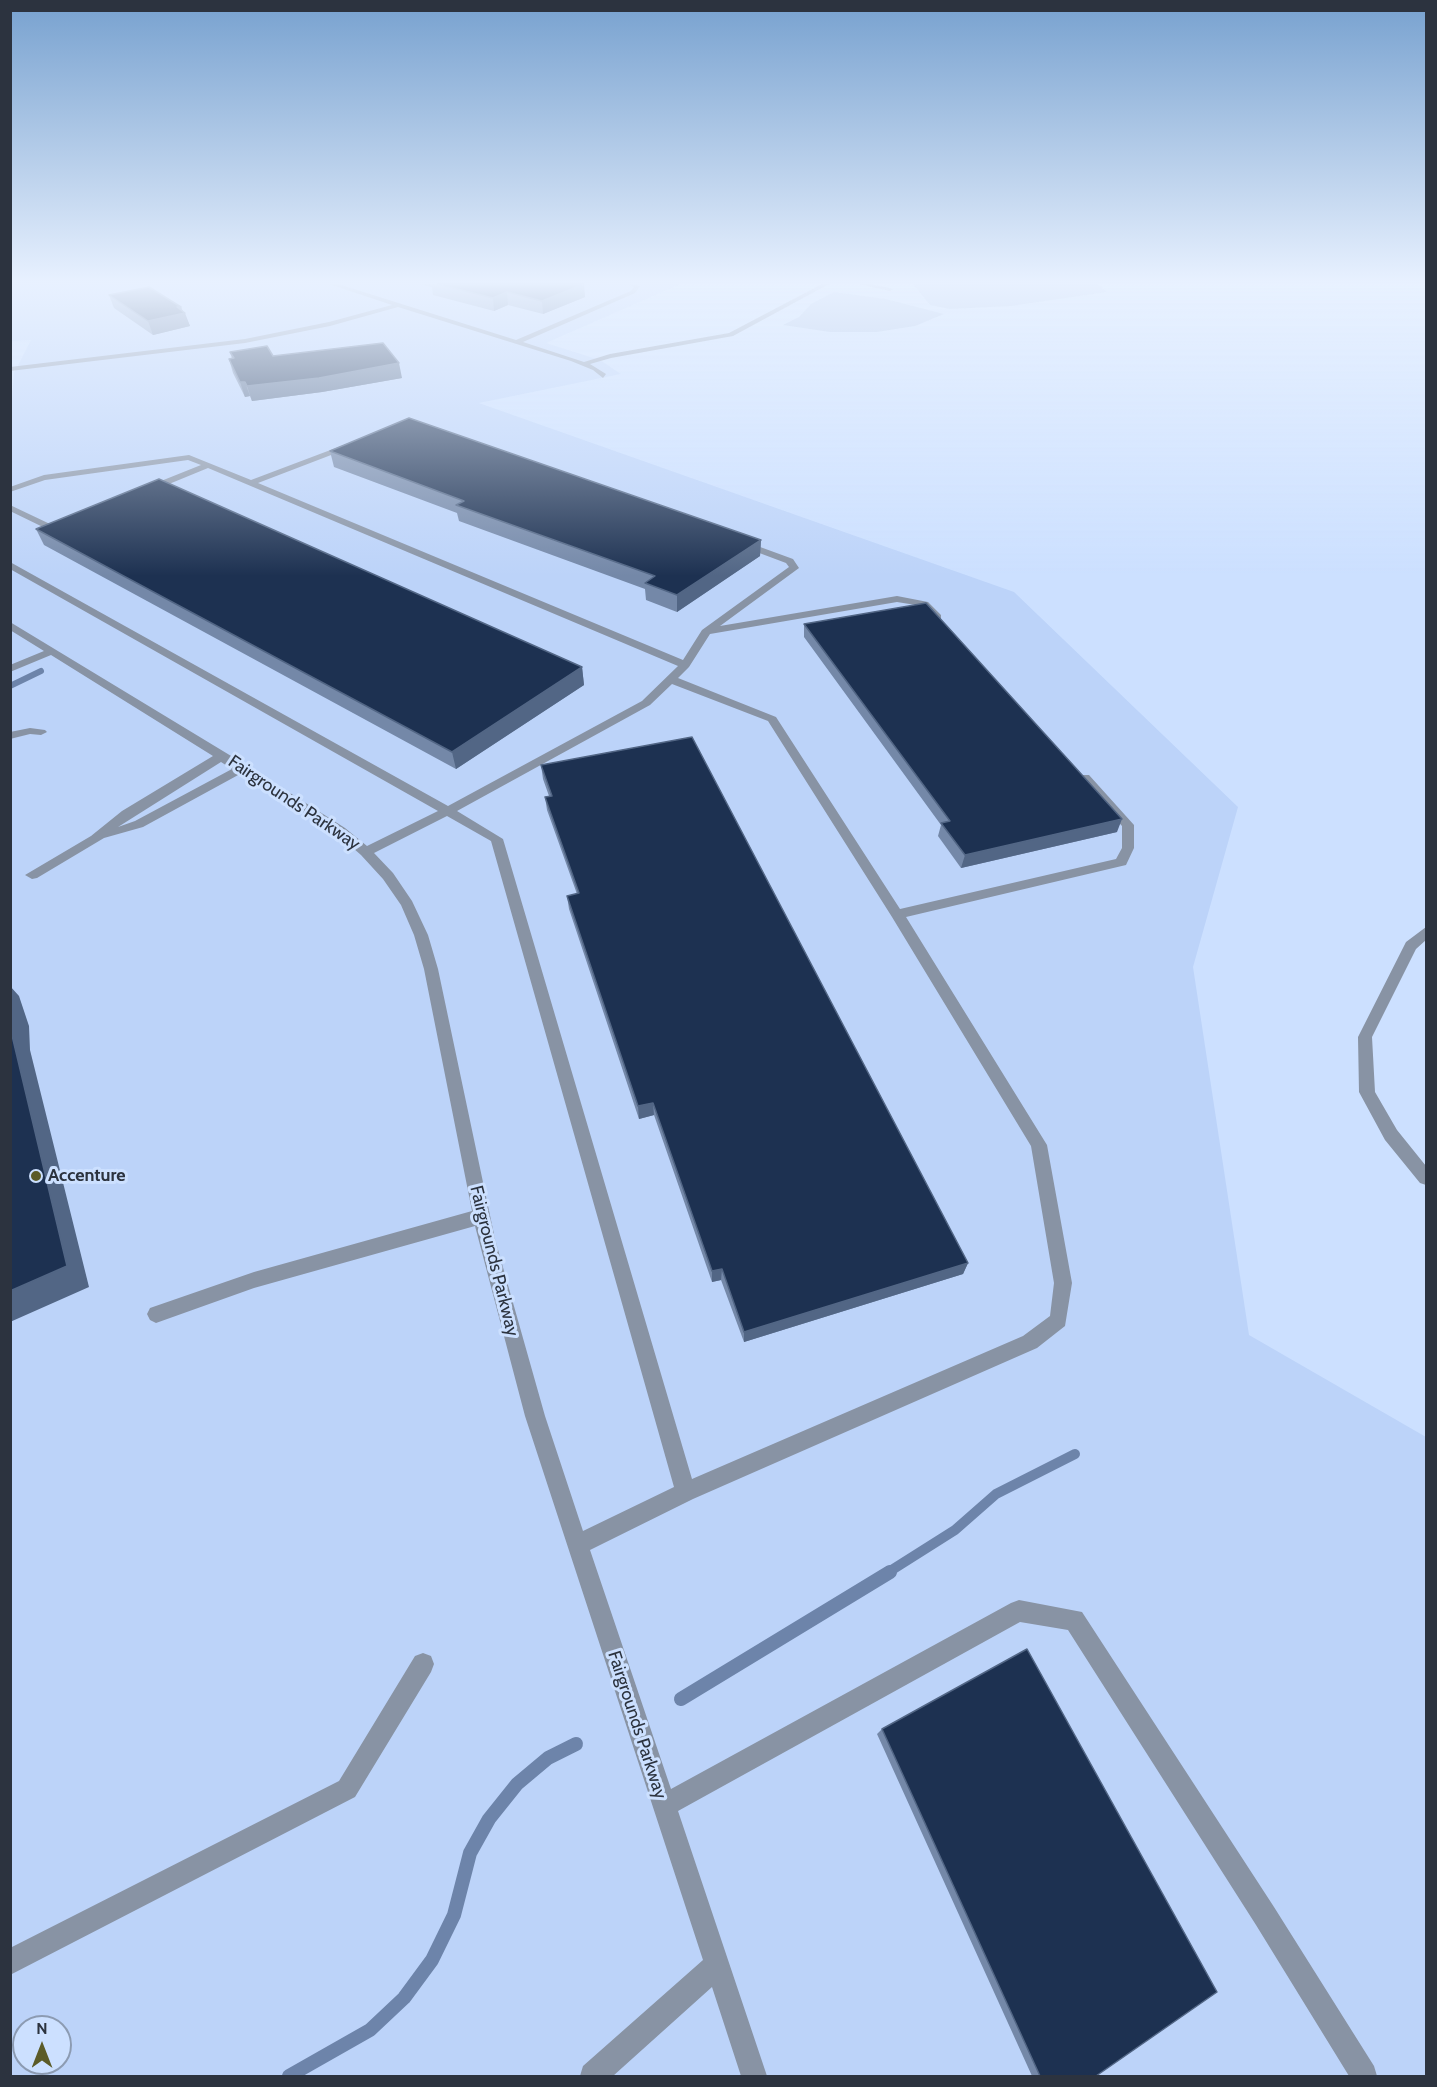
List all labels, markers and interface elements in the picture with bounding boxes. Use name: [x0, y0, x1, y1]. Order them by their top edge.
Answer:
street label: Fairgrounds Parkway: [224, 751, 364, 855]
place label: Accenture: [48, 1165, 126, 1187]
marker: Accenture: [29, 1169, 43, 1183]
street label: Fairgrounds Parkway: [465, 1183, 523, 1339]
street label: Fairgrounds Parkway: [603, 1648, 671, 1802]
north arrow: [12, 2015, 72, 2075]
text: N: [36, 2019, 48, 2038]

